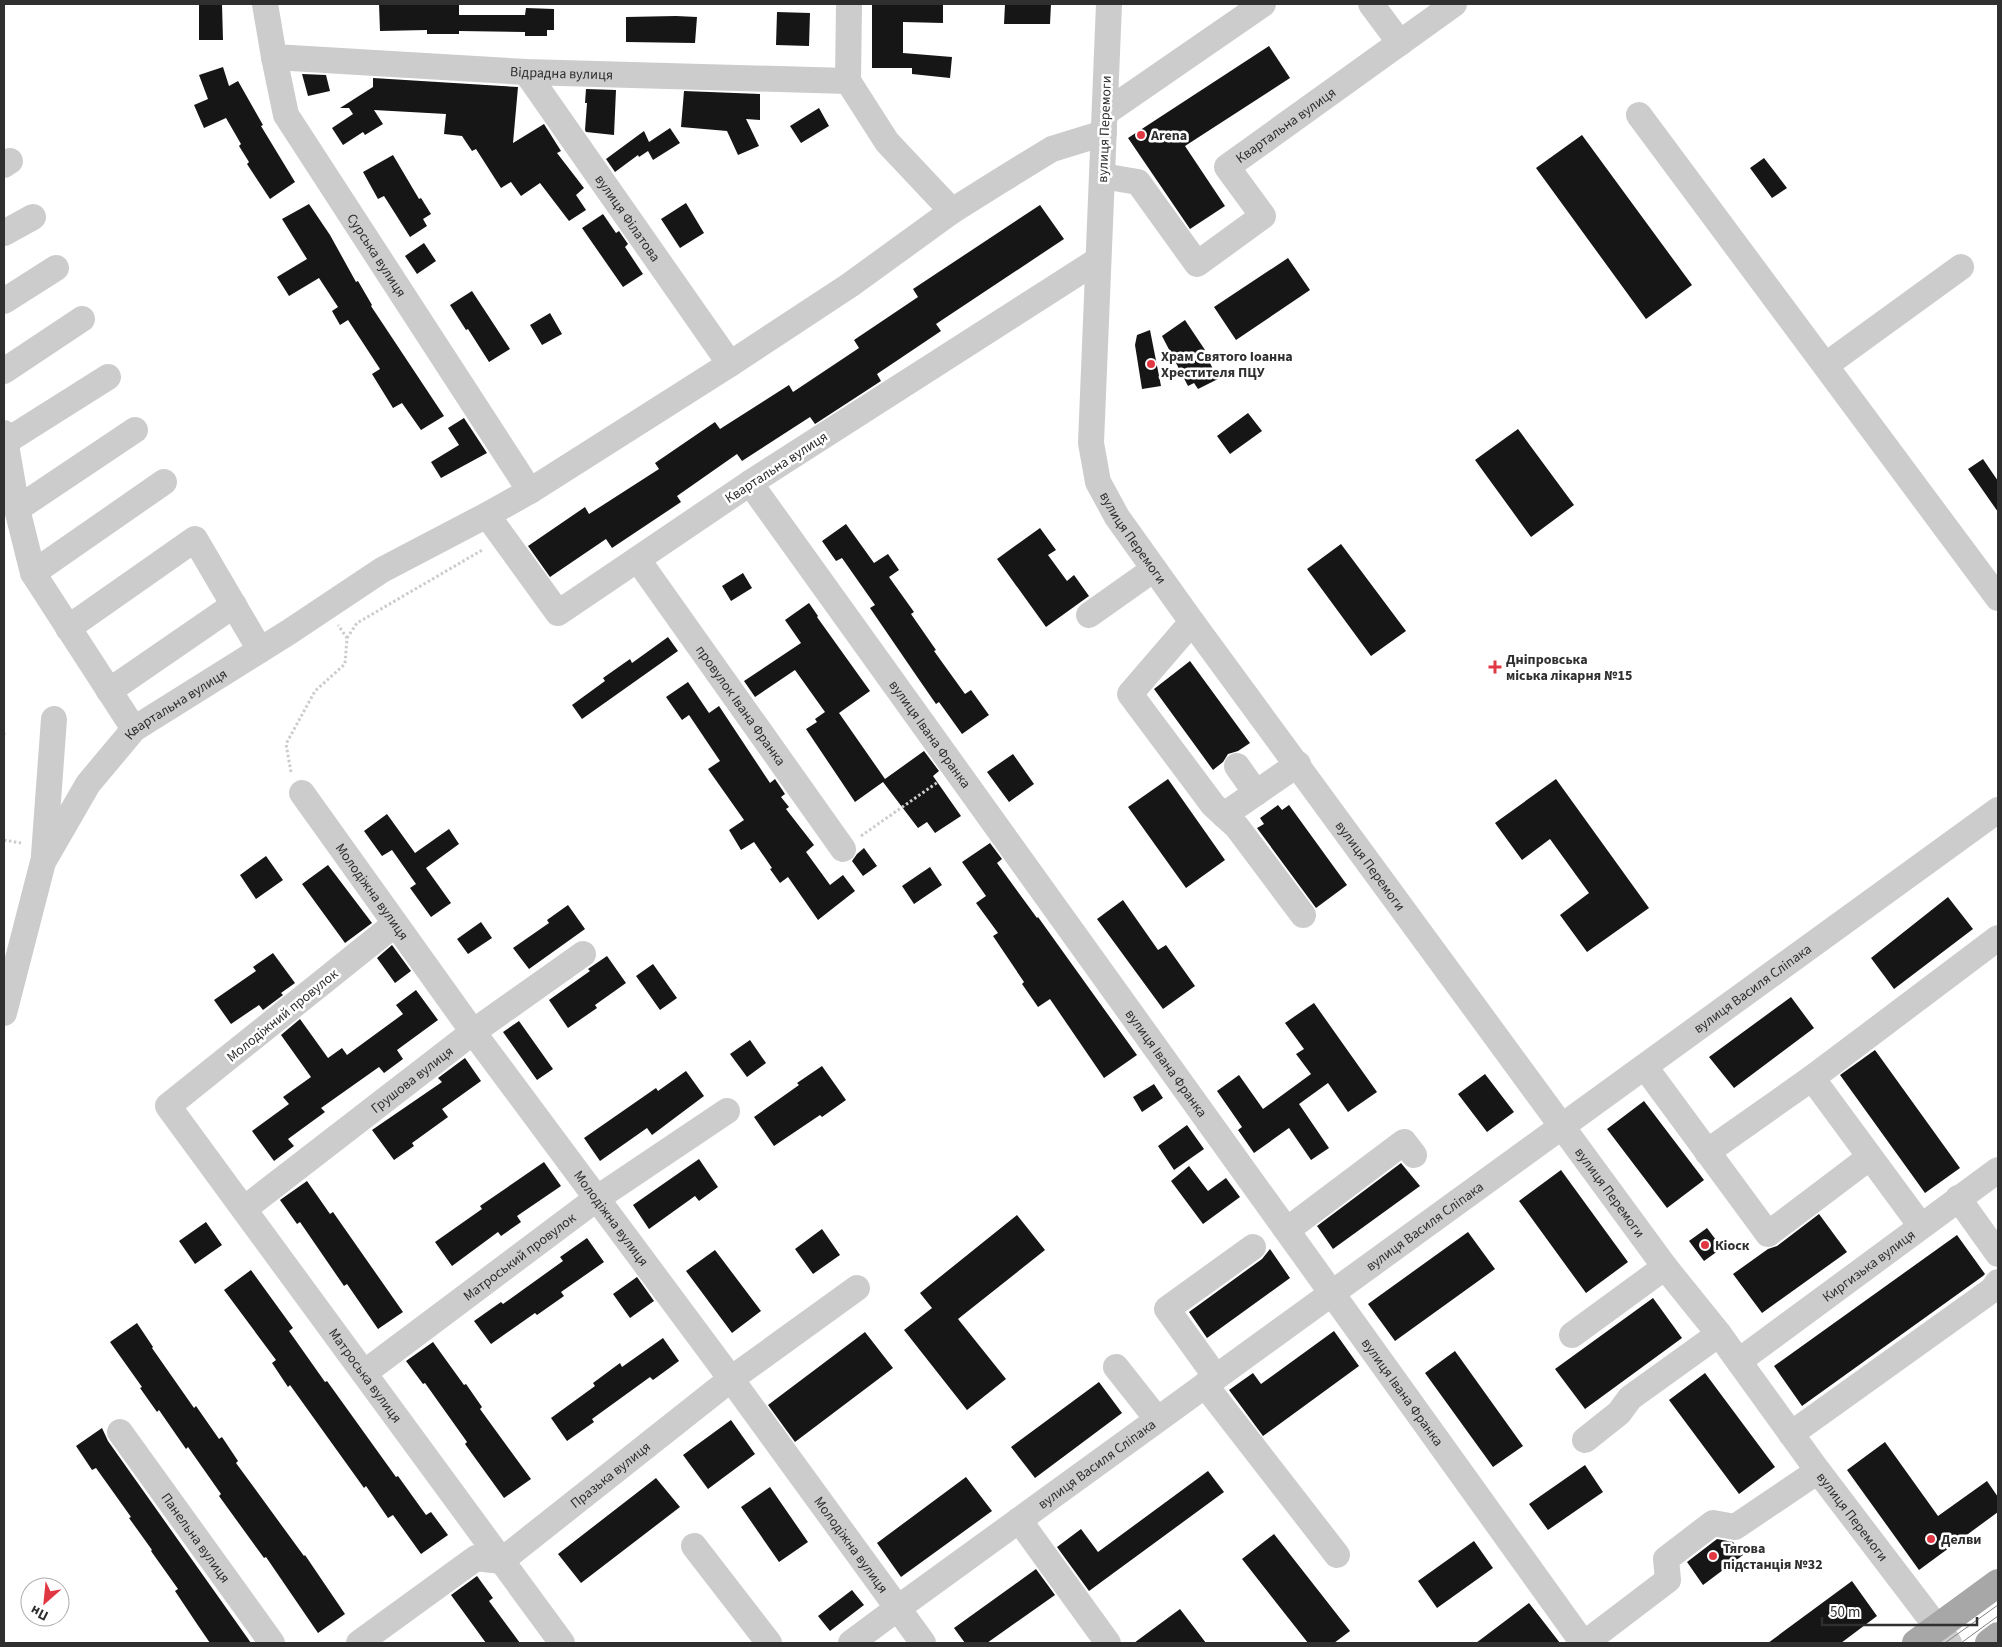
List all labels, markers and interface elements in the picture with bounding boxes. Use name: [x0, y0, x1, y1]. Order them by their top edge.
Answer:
street label: Відрадна вулиця: [509, 62, 613, 85]
street label: вулиця Перемоги: [1093, 75, 1117, 183]
street label: Квартальна вулиця: [1232, 83, 1340, 169]
place label: Arena: [1150, 126, 1187, 146]
marker: Arena: [1135, 129, 1147, 141]
street label: вулиця Філатова: [590, 171, 665, 266]
street label: Сурська вулиця: [342, 210, 411, 301]
place label: Храм Святого Іоанна Хрестителя ПЦУ: [1161, 347, 1293, 383]
marker: Храм Святого Іоанна Хрестителя ПЦУ: [1145, 358, 1157, 370]
street label: Квартальна вулиця: [721, 427, 832, 509]
street label: вулиця Перемоги: [1094, 488, 1171, 588]
street label: провулок Івана Франка: [690, 641, 790, 770]
place label: Дніпровська міська лікарня №15: [1506, 650, 1632, 686]
marker: Дніпровська міська лікарня №15: [1488, 660, 1502, 674]
street label: Квартальна вулиця: [120, 664, 231, 745]
street label: вулиця Івана Франка: [884, 676, 975, 793]
street label: вулиця Перемоги: [1330, 817, 1410, 916]
street label: Молодіжна вулиця: [330, 839, 413, 945]
street label: вулиця Василя Сліпака: [1690, 939, 1816, 1039]
street label: Молодіжний провулок: [223, 964, 343, 1067]
street label: вулиця Івана Франка: [1120, 1005, 1211, 1122]
street label: Грушова вулиця: [367, 1042, 458, 1118]
street label: вулиця Перемоги: [1570, 1144, 1649, 1242]
street label: Молодіжна вулиця: [568, 1167, 653, 1271]
street label: вулиця Василя Сліпака: [1362, 1177, 1488, 1276]
street label: Матроський провулок: [459, 1208, 580, 1306]
street label: Киргизька вулиця: [1818, 1225, 1920, 1307]
place label: Кіоск: [1715, 1236, 1750, 1256]
marker: Кіоск: [1699, 1239, 1711, 1251]
street label: Матроська вулиця: [323, 1325, 406, 1427]
street label: вулиця Івана Франка: [1356, 1334, 1448, 1451]
street label: вулиця Василя Сліпака: [1034, 1415, 1160, 1514]
street label: Празька вулиця: [566, 1437, 655, 1513]
street label: вулиця Перемоги: [1811, 1468, 1892, 1566]
street label: Панельна вулиця: [156, 1489, 235, 1587]
street label: Молодіжна вулиця: [809, 1493, 893, 1598]
place label: Делви: [1941, 1530, 1981, 1550]
marker: Делви: [1925, 1533, 1937, 1545]
place label: Тягова пiдстанцiя №32: [1723, 1539, 1823, 1575]
marker: Тягова пiдстанцiя №32: [1707, 1550, 1719, 1562]
north arrow: [20, 1577, 70, 1627]
scale bar: [1822, 1594, 1977, 1626]
text: Пн: [27, 1600, 52, 1626]
text: 50 m: [1830, 1602, 1860, 1623]

